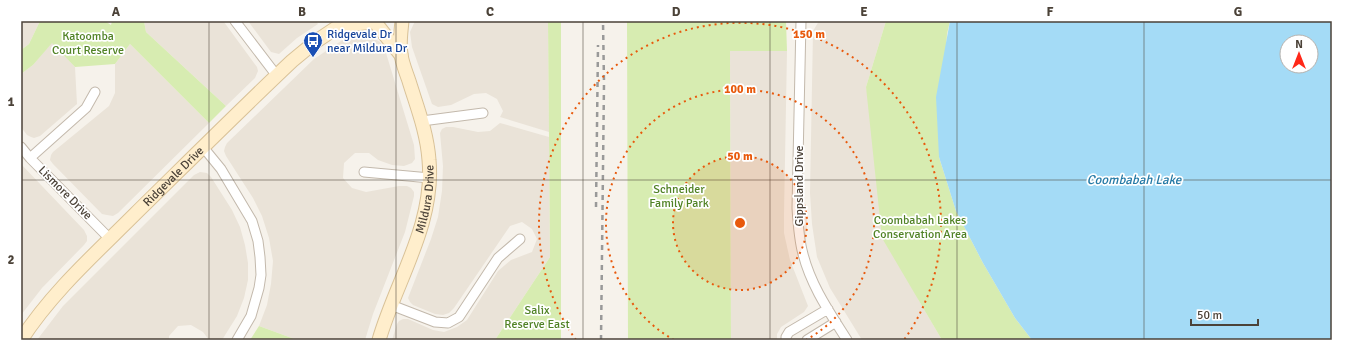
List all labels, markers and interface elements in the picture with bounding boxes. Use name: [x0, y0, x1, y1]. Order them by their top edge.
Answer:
text: A: [112, 4, 121, 20]
text: B: [298, 4, 306, 20]
text: C: [486, 4, 494, 20]
text: D: [672, 4, 681, 20]
text: E: [860, 4, 868, 20]
text: F: [1047, 4, 1054, 20]
text: G: [1234, 4, 1242, 20]
place label: Ridgevale Dr near Mildura Dr: [327, 27, 408, 56]
text: 150 m: [793, 27, 825, 42]
park label: Katoomba Court Reserve: [52, 29, 124, 58]
bus stop icon: Ridgevale Dr near Mildura Dr: [302, 30, 324, 58]
north arrow: [1279, 34, 1319, 74]
text: N: [1295, 38, 1303, 51]
text: 100 m: [724, 82, 756, 97]
text: 1: [7, 94, 15, 110]
street label: Ridgevale Drive: [140, 143, 207, 210]
street label: Gippsland Drive: [792, 146, 807, 226]
text: 50 m: [727, 149, 753, 164]
street label: Lismore Drive: [35, 163, 95, 223]
street label: Mildura Drive: [412, 165, 437, 235]
water label: Coombabah Lake: [1087, 172, 1183, 188]
park label: Schneider Family Park: [649, 182, 709, 211]
park label: Coombabah Lakes Conservation Area: [873, 213, 967, 242]
centre of rings: [733, 216, 747, 230]
text: 2: [7, 252, 15, 268]
scale bar: [1191, 301, 1258, 327]
park label: Salix Reserve East: [504, 303, 570, 332]
text: 50 m: [1197, 308, 1222, 323]

